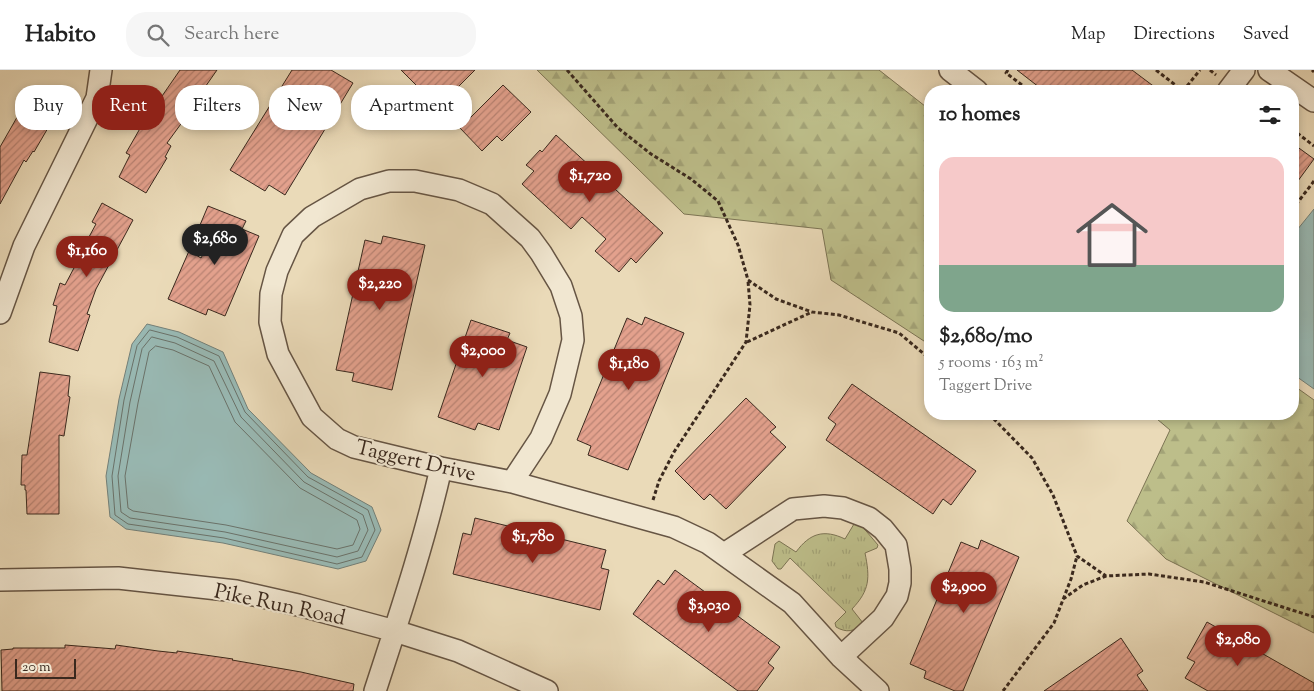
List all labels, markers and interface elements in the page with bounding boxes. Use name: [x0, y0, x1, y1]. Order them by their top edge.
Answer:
search box: [126, 12, 476, 57]
text: Habito: [25, 18, 96, 52]
icon: search: [144, 21, 172, 49]
text: Search here: [184, 21, 279, 48]
text: Map: [1071, 22, 1106, 48]
text: Directions: [1134, 22, 1215, 48]
text: Saved: [1243, 22, 1289, 48]
chip: Buy: [15, 85, 82, 130]
chip: Rent: [92, 85, 165, 130]
chip: Filters: [175, 85, 259, 130]
chip: New: [269, 85, 341, 130]
chip: Apartment: [351, 85, 472, 130]
text: 10 homes: [939, 100, 1020, 130]
icon: filters: [1256, 101, 1284, 129]
pin: $1,720: [549, 160, 631, 203]
text: $1,720: [569, 165, 611, 188]
icon: home: [1067, 190, 1157, 280]
pin: $2,680: [174, 224, 256, 266]
text: $2,680: [193, 228, 237, 251]
pin: $1,160: [46, 236, 128, 278]
text: $1,160: [67, 240, 107, 263]
pin: $2,220: [339, 268, 421, 311]
text: $2,220: [358, 273, 402, 296]
text: $2,680/mo: [939, 322, 1032, 352]
pin: $2,000: [442, 336, 524, 378]
text: $2,000: [461, 340, 505, 363]
pin: $1,180: [588, 348, 670, 391]
text: 5 rooms · 163 m²: [939, 352, 1044, 375]
text: $1,180: [609, 353, 649, 376]
text: Taggert Drive: [939, 375, 1032, 398]
street label: Taggert Drive: [353, 434, 479, 490]
pin: $1,780: [492, 522, 574, 564]
text: $1,780: [512, 526, 554, 549]
pin: $2,900: [923, 572, 1005, 614]
text: $2,900: [942, 576, 986, 599]
street label: Pike Run Road: [211, 577, 348, 635]
pin: $3,030: [668, 590, 750, 633]
text: $3,030: [688, 595, 730, 618]
pin: $2,080: [1197, 624, 1279, 667]
text: $2,080: [1216, 629, 1260, 652]
scale bar: [15, 656, 76, 679]
text: 20 m: [22, 658, 51, 678]

